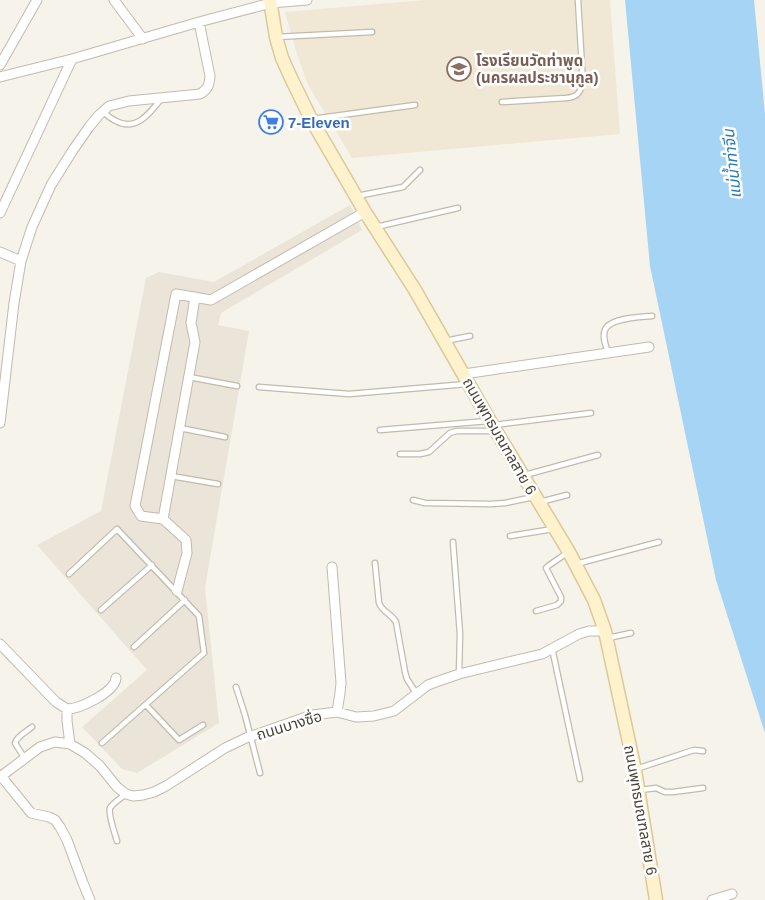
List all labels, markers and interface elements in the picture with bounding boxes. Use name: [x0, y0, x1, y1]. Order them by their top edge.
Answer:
place label: โรงเรียนวัดท่าพูด (นครผลประชานุกูล): [476, 52, 599, 88]
school or university icon: โรงเรียนวัดท่าพูด (นครผลประชานุกูล): [446, 56, 472, 82]
supermarket icon: 7-Eleven: [258, 109, 284, 135]
place label: 7-Eleven: [288, 114, 350, 131]
water label: แม่น้ำท่าจีน: [717, 127, 744, 200]
street label: ถนนพุทธมณฑลสาย 6: [459, 375, 540, 498]
street label: ถนนบางซื่อ: [254, 705, 324, 743]
street label: ถนนพุทธมณฑลสาย 6: [620, 744, 661, 877]

